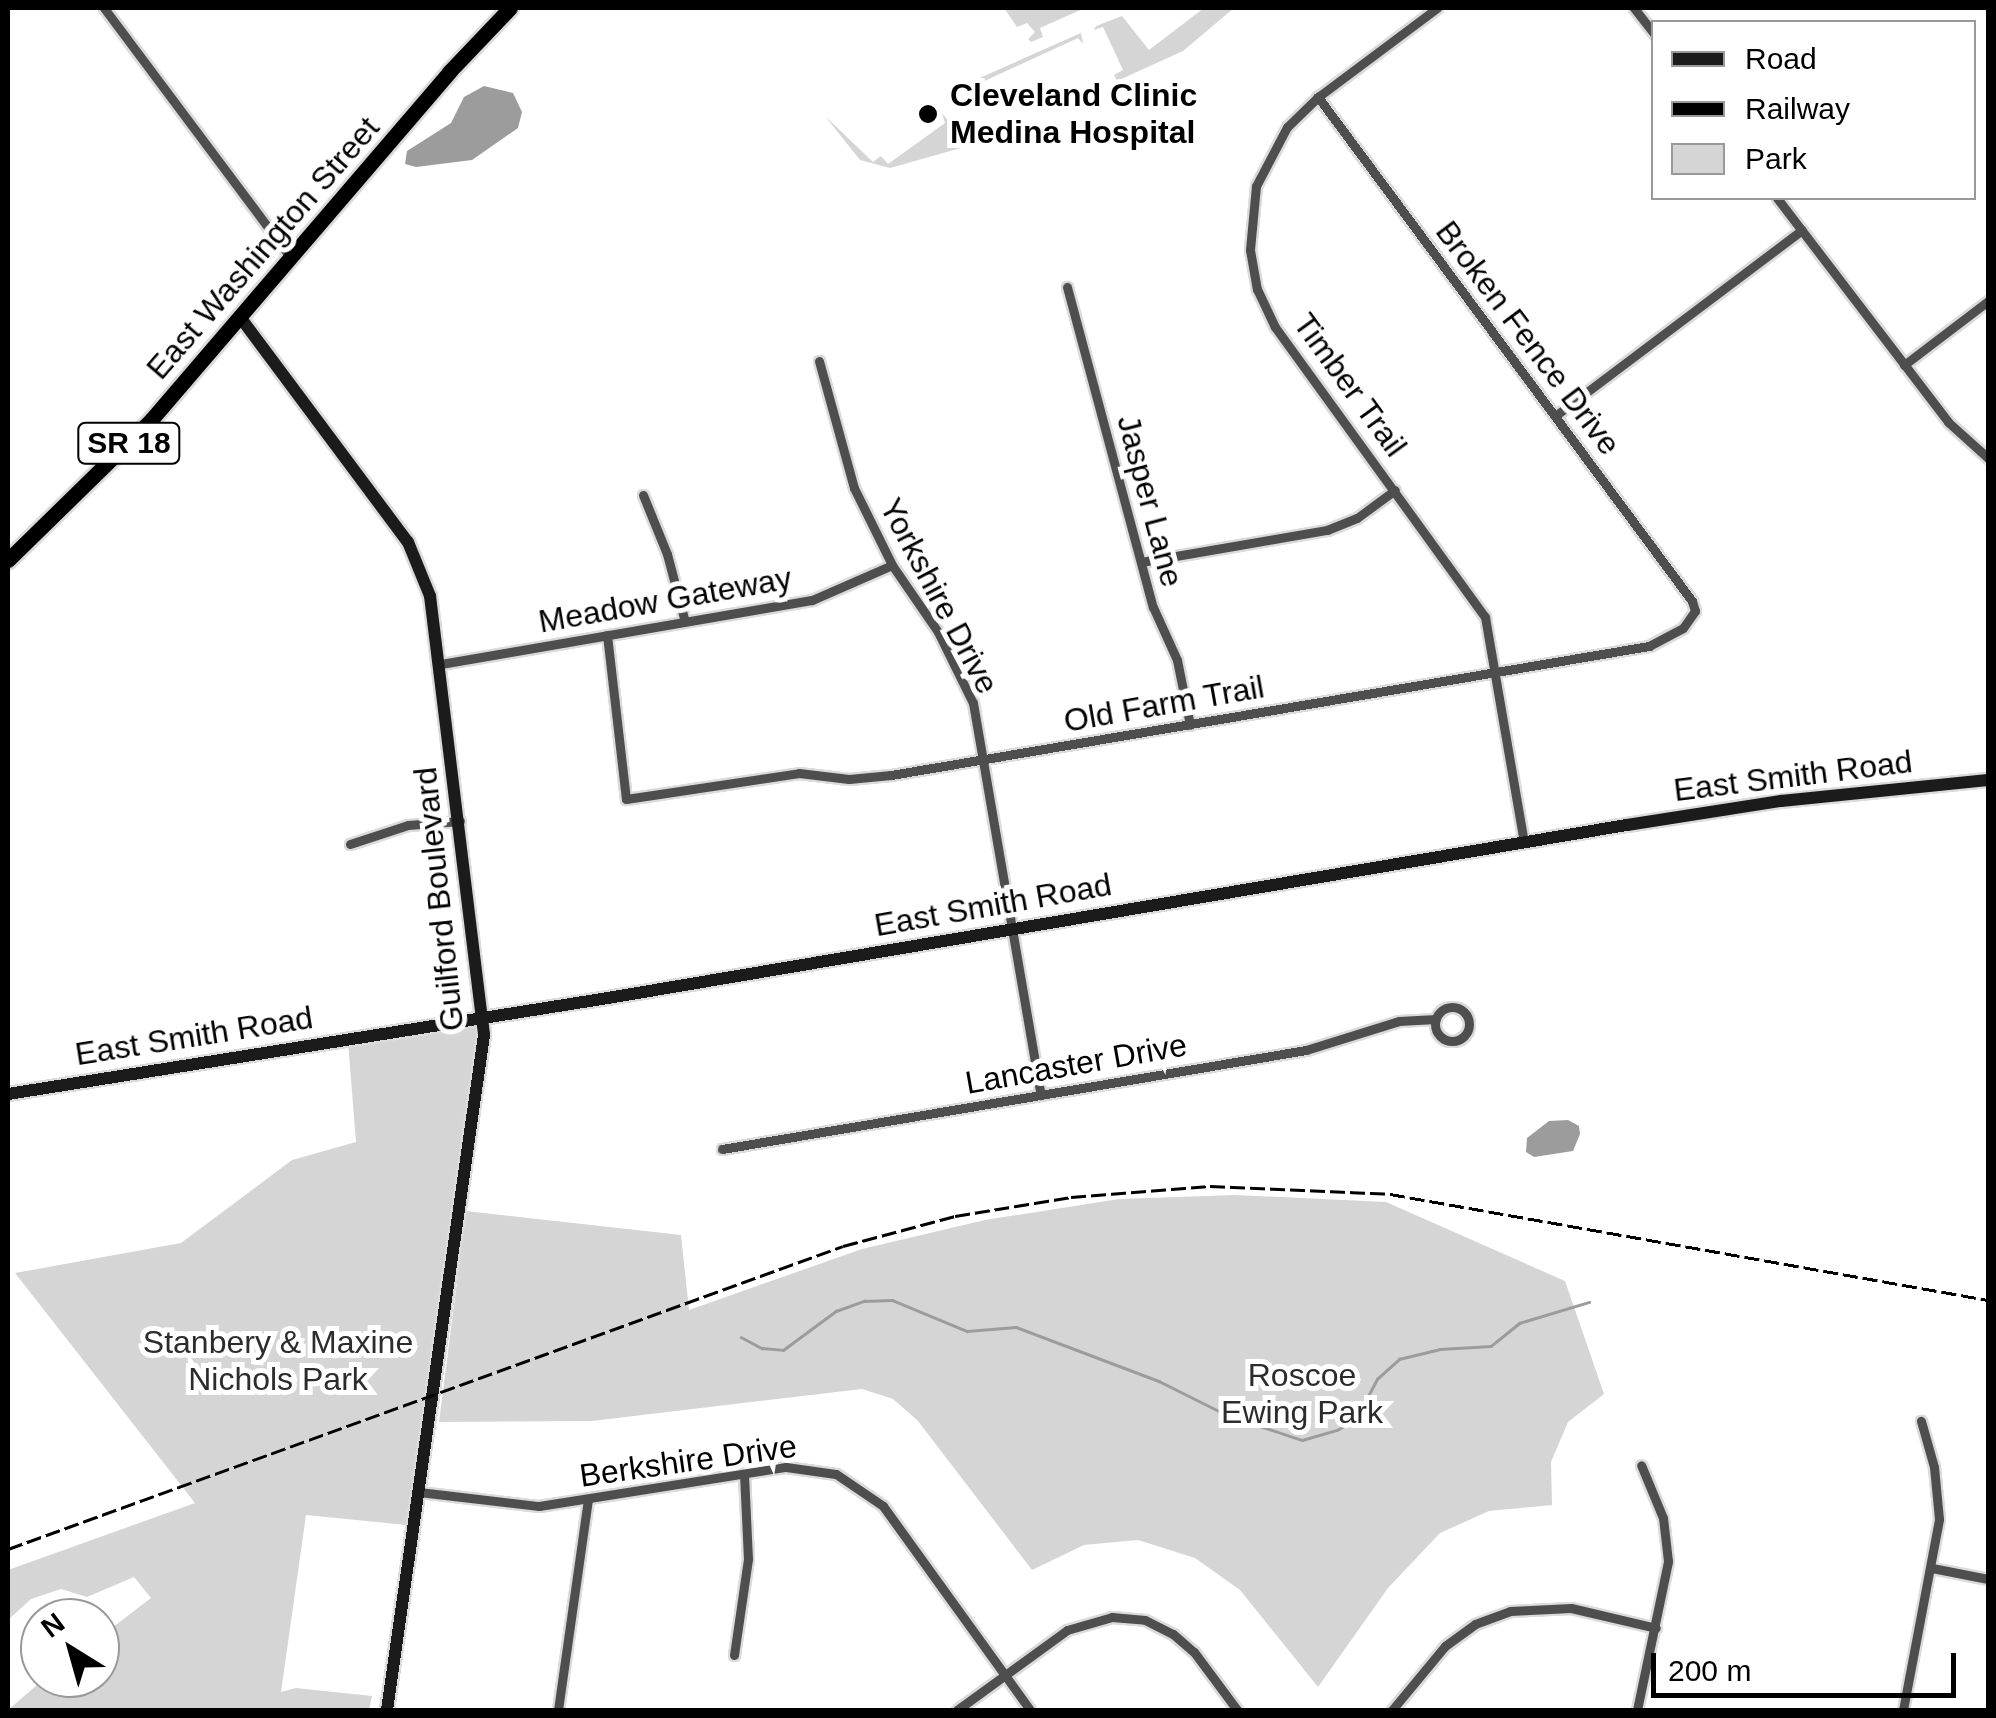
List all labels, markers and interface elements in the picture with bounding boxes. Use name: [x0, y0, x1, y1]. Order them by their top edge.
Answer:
legend: [1651, 20, 1976, 200]
text: Road: [1745, 42, 1817, 75]
place label: Cleveland Clinic Medina Hospital: [950, 77, 1197, 152]
text: Railway: [1745, 92, 1850, 125]
marker: Cleveland Clinic Medina Hospital: [915, 101, 941, 127]
street label: East Washington Street: [139, 109, 387, 387]
text: Park: [1745, 142, 1807, 175]
street label: Broken Fence Drive: [1428, 214, 1628, 462]
street label: Timber Trail: [1285, 306, 1415, 464]
street label: Jasper Lane: [1109, 411, 1191, 591]
road number: SR 18: [76, 418, 182, 468]
street label: Yorkshire Drive: [871, 492, 1007, 700]
street label: Meadow Gateway: [536, 559, 794, 641]
street label: Old Farm Trail: [1061, 667, 1267, 741]
street label: East Smith Road: [1672, 742, 1914, 810]
street label: Guilford Boulevard: [406, 765, 472, 1033]
street label: East Smith Road: [871, 865, 1115, 945]
street label: East Smith Road: [72, 998, 316, 1074]
street label: Lancaster Drive: [962, 1026, 1190, 1102]
park label: Stanbery & Maxine Nichols Park: [143, 1324, 413, 1399]
park label: Roscoe Ewing Park: [1221, 1357, 1383, 1432]
street label: Berkshire Drive: [577, 1427, 799, 1495]
north arrow: [20, 1598, 120, 1698]
text: N: [35, 1607, 70, 1644]
scale bar: [1656, 1633, 1961, 1695]
text: 200 m: [1668, 1654, 1751, 1687]

